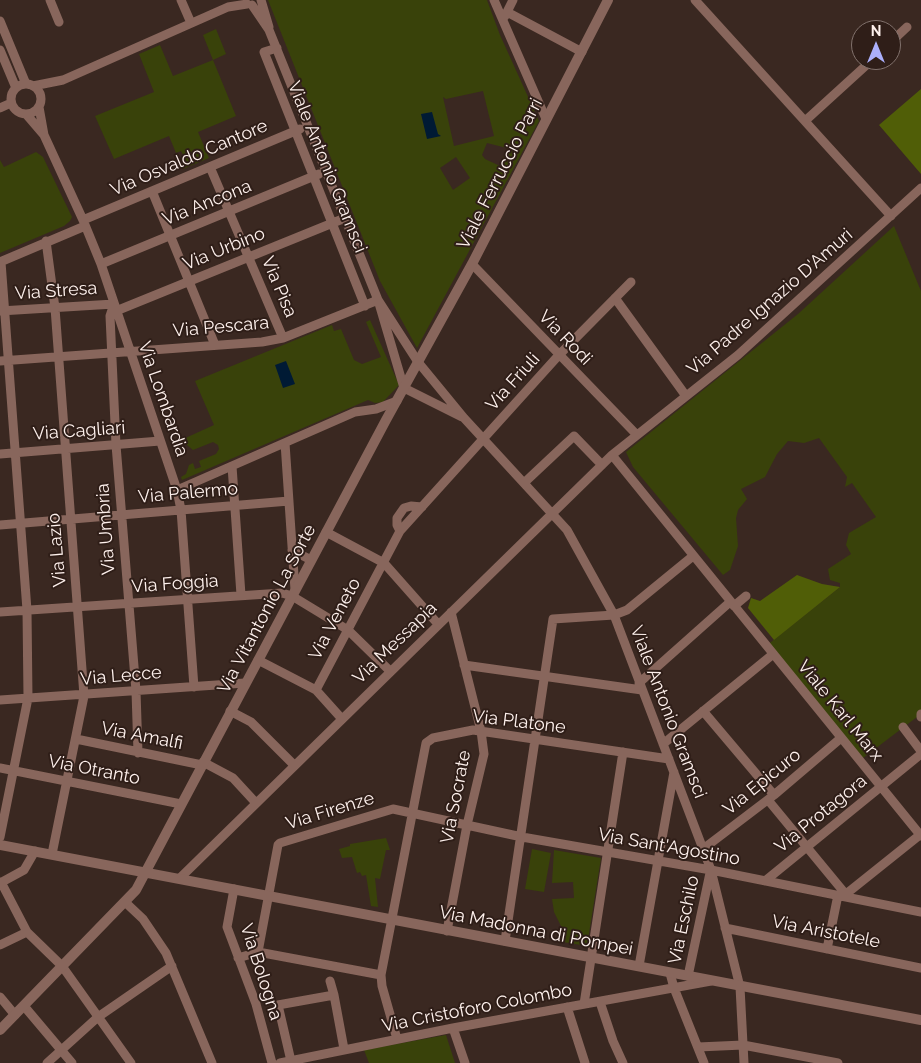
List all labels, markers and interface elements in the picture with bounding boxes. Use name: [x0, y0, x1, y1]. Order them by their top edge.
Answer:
north arrow: [851, 20, 901, 70]
text: N: [871, 23, 881, 39]
street label: Viale Antonio Gramsci: [283, 78, 371, 256]
street label: Viale Ferruccio Parri: [453, 95, 547, 253]
street label: Via Osvaldo Cantore: [107, 115, 271, 201]
street label: Via Ancona: [159, 175, 255, 231]
street label: Via Urbino: [180, 223, 268, 275]
street label: Via Padre Ignazio D'Amuri: [683, 224, 857, 380]
street label: Via Pisa: [257, 253, 301, 321]
street label: Via Stresa: [14, 277, 98, 305]
street label: Via Rodi: [534, 306, 596, 370]
street label: Via Pescara: [172, 312, 270, 342]
street label: Via Lombardia: [133, 339, 193, 459]
street label: Via Friuli: [481, 349, 545, 415]
street label: Via Cagliari: [32, 417, 126, 445]
street label: Via Palermo: [137, 478, 239, 508]
street label: Via Umbria: [92, 482, 120, 576]
street label: Via Lazio: [43, 512, 71, 588]
street label: Via Vitantonio La Sorte: [213, 521, 321, 697]
street label: Via Foggia: [131, 570, 219, 598]
street label: Via Veneto: [304, 574, 366, 664]
street label: Via Messapia: [348, 597, 442, 689]
street label: Viale Antonio Gramsci: [625, 623, 711, 801]
street label: Viale Karl Marx: [793, 656, 887, 766]
street label: Via Lecce: [79, 662, 163, 690]
street label: Via Platone: [471, 706, 567, 738]
street label: Via Amalfi: [99, 717, 185, 755]
street label: Via Epicuro: [719, 744, 805, 820]
street label: Via Socrate: [436, 749, 476, 845]
street label: Via Otranto: [46, 751, 142, 789]
street label: Via Protagora: [771, 770, 871, 858]
street label: Via Firenze: [283, 787, 377, 835]
street label: Via Sant'Agostino: [596, 824, 742, 870]
street label: Via Eschilo: [664, 874, 704, 966]
street label: Via Madonna di Pompei: [437, 902, 635, 960]
street label: Via Aristotele: [770, 911, 882, 953]
street label: Via Bologna: [235, 921, 287, 1023]
street label: Via Cristoforo Colombo: [380, 979, 574, 1037]

